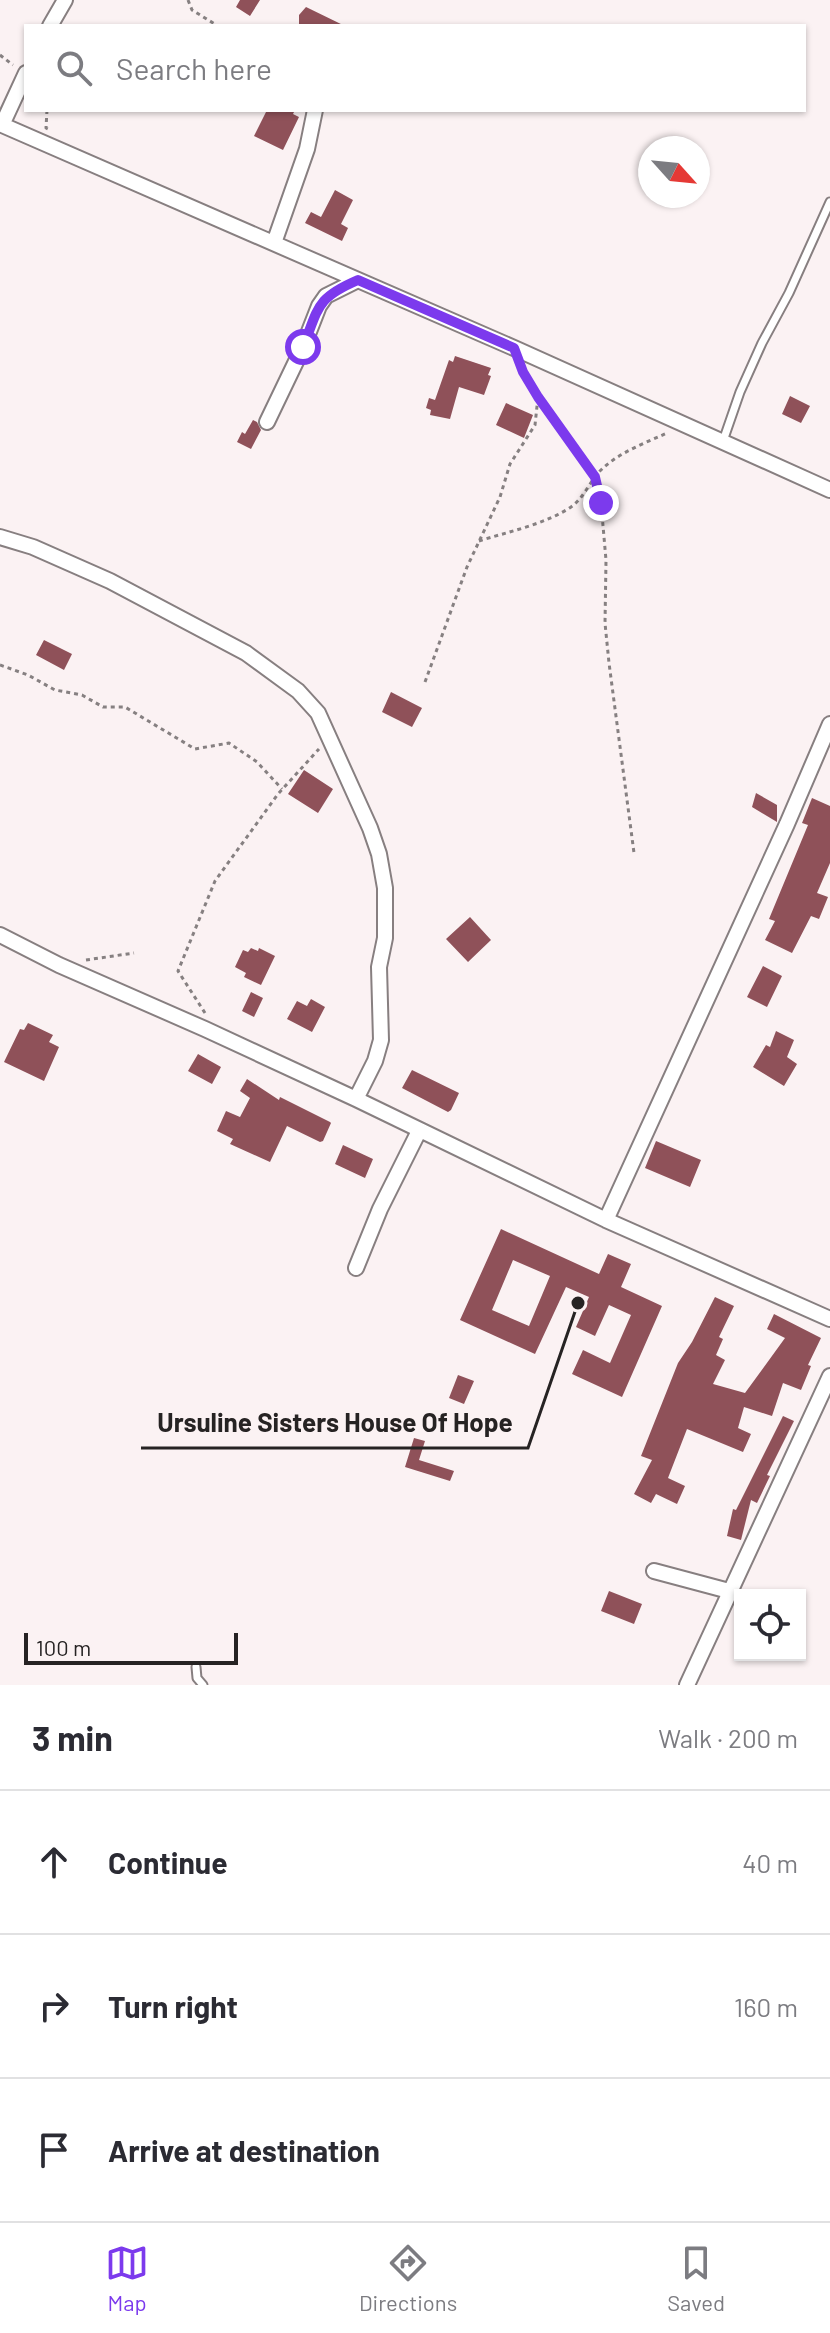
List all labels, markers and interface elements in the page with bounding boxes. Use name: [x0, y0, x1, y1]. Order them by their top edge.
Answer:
search box: [24, 24, 806, 112]
icon: search: [52, 46, 96, 90]
text: Search here: [116, 50, 272, 86]
north arrow: [638, 136, 710, 208]
route start: [285, 329, 321, 365]
route end: [583, 485, 619, 521]
callout: Ursuline Sisters House Of Hope: [141, 1398, 528, 1448]
text: Ursuline Sisters House Of Hope: [157, 1406, 513, 1437]
map controls: [734, 1589, 806, 1661]
button: locate: [734, 1589, 806, 1661]
scale bar: [24, 1629, 238, 1665]
text: 100 m: [36, 1634, 91, 1660]
text: 3 min: [32, 1717, 113, 1758]
text: Walk · 200 m: [658, 1722, 798, 1753]
icon: ahead: [32, 1840, 76, 1884]
text: Continue: [108, 1844, 228, 1880]
text: 40 m: [742, 1847, 798, 1878]
icon: right: [32, 1984, 76, 2028]
text: Turn right: [108, 1988, 238, 2024]
text: 160 m: [734, 1991, 798, 2022]
icon: arrive: [32, 2128, 76, 2172]
text: Arrive at destination: [108, 2132, 380, 2168]
tab: Map: [105, 2241, 149, 2315]
tab: Directions: [359, 2241, 457, 2315]
tab: Saved: [667, 2241, 725, 2315]

